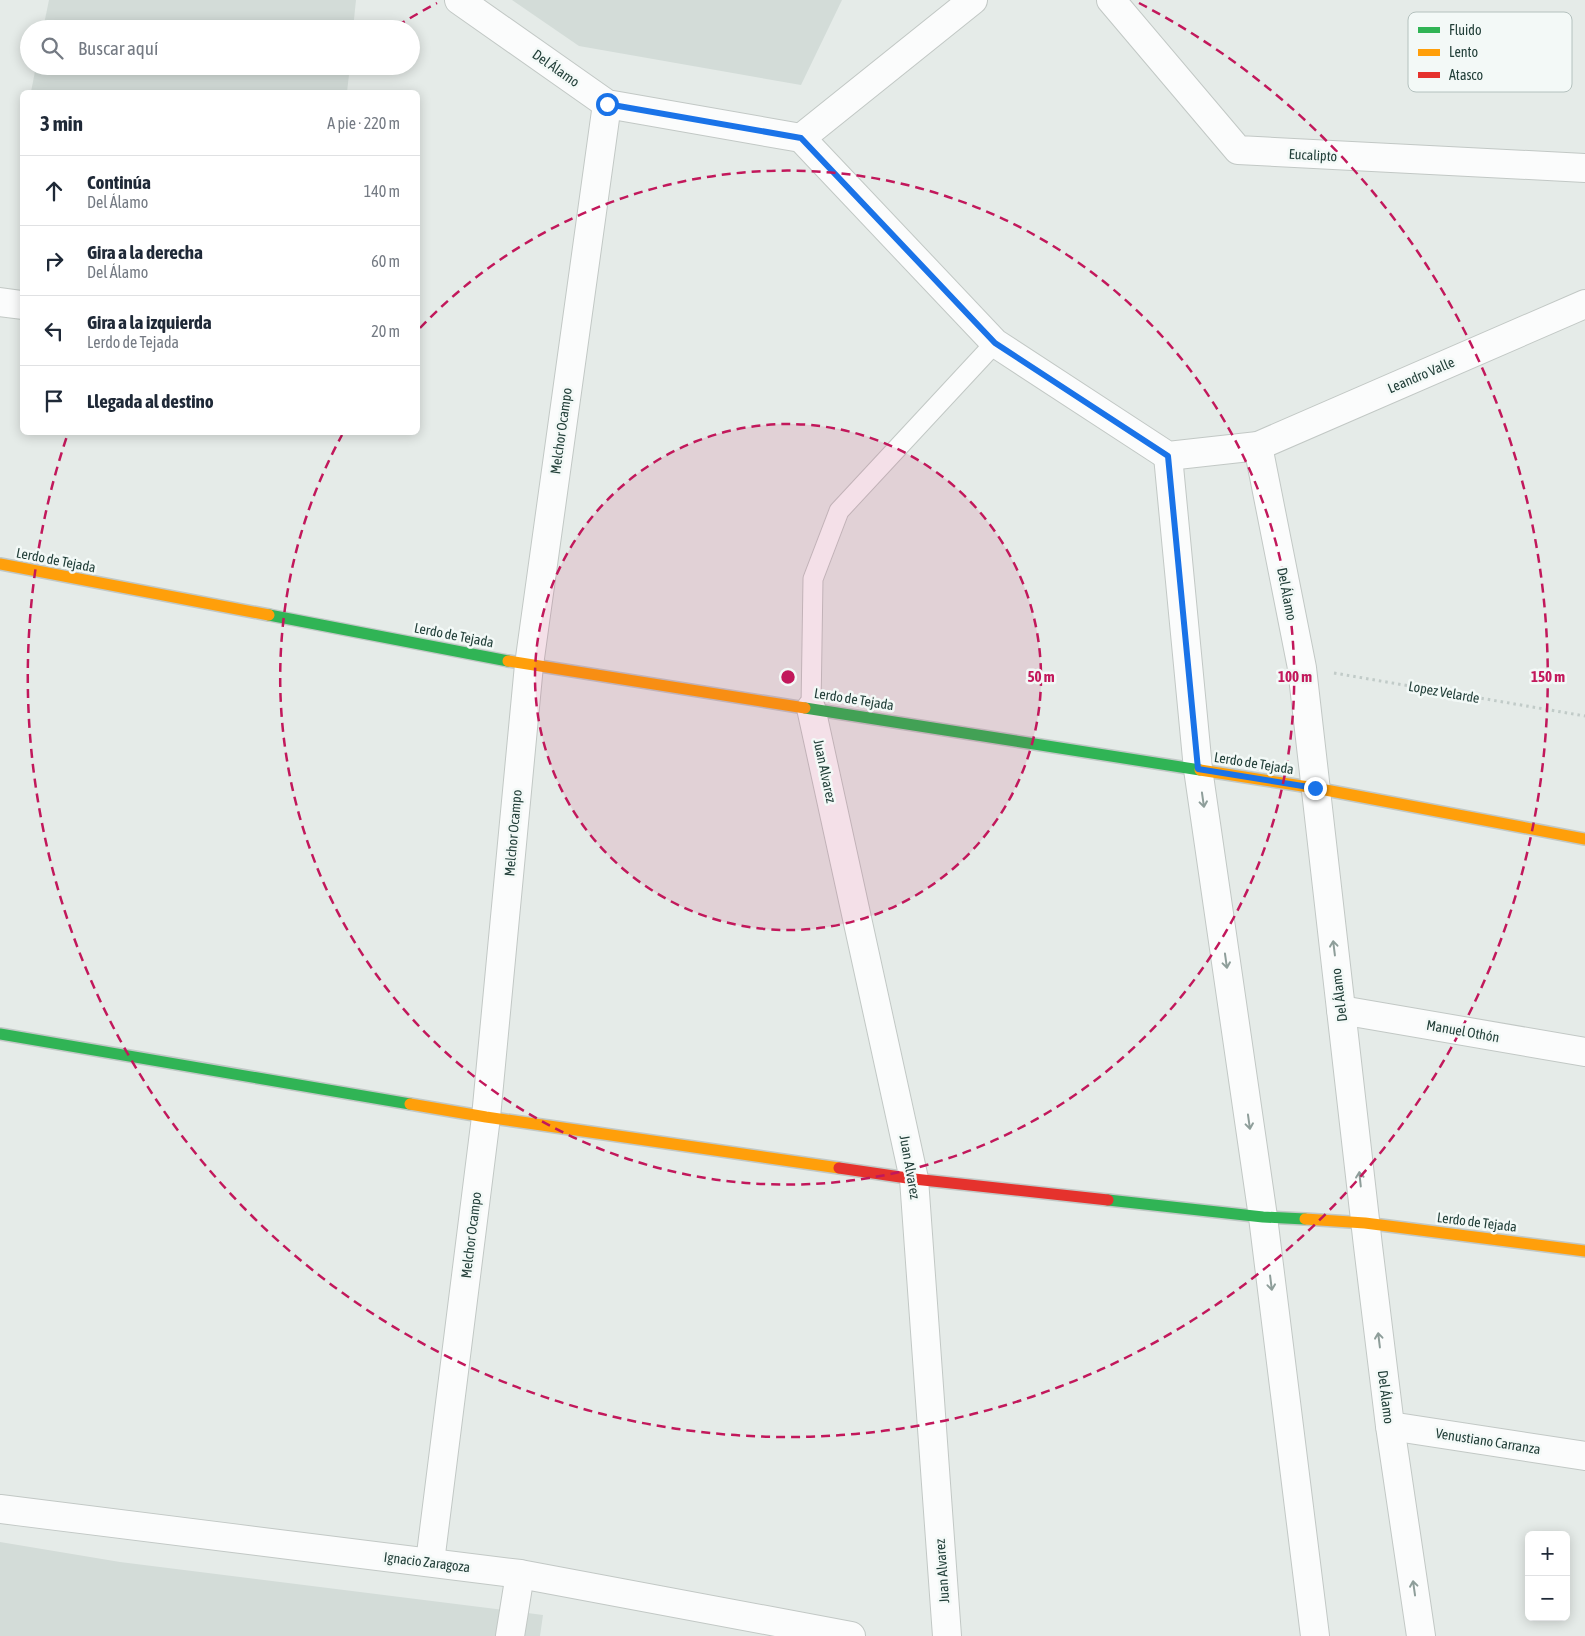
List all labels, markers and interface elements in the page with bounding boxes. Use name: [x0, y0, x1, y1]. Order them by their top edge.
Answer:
legend: [1408, 12, 1572, 92]
search box: [20, 20, 420, 75]
text: Fluido: [1449, 22, 1482, 38]
icon: search: [38, 34, 66, 62]
text: Buscar aquí: [78, 37, 158, 59]
text: Lento: [1449, 44, 1478, 60]
street label: Del Álamo: [529, 46, 583, 90]
text: Atasco: [1449, 67, 1483, 83]
route start: [596, 93, 619, 116]
text: 3 min: [40, 111, 83, 135]
text: A pie · 220 m: [327, 114, 400, 132]
street label: Eucalipto: [1288, 146, 1338, 164]
text: Continúa: [87, 171, 151, 193]
icon: ahead: [40, 177, 68, 205]
text: 140 m: [364, 182, 400, 200]
text: Del Álamo: [87, 193, 148, 211]
text: Gira a la derecha: [87, 241, 203, 263]
icon: right: [40, 247, 68, 275]
text: 60 m: [371, 252, 400, 270]
text: Del Álamo: [87, 263, 148, 281]
text: Gira a la izquierda: [87, 311, 212, 333]
icon: left: [40, 317, 68, 345]
text: 20 m: [371, 322, 400, 340]
text: Lerdo de Tejada: [87, 333, 179, 351]
street label: Leandro Valle: [1385, 354, 1457, 396]
icon: arrive: [40, 387, 68, 415]
street label: Melchor Ocampo: [547, 387, 575, 475]
text: Llegada al destino: [87, 390, 214, 412]
street label: Lerdo de Tejada: [15, 544, 97, 576]
street label: Del Álamo: [1274, 566, 1300, 622]
street label: Lerdo de Tejada: [413, 619, 495, 651]
centre of rings: [779, 668, 797, 686]
text: 50 m: [1028, 668, 1055, 685]
text: 100 m: [1278, 668, 1312, 685]
text: 150 m: [1531, 668, 1565, 685]
street label: Lopez Velarde: [1407, 678, 1481, 706]
street label: Lerdo de Tejada: [813, 685, 895, 713]
street label: Juan Alvarez: [810, 738, 840, 804]
street label: Lerdo de Tejada: [1213, 749, 1295, 777]
route end: [1304, 777, 1327, 800]
street label: Melchor Ocampo: [501, 789, 525, 877]
one-way arrow: [1198, 792, 1208, 808]
one-way arrow: [1329, 940, 1339, 956]
one-way arrow: [1221, 953, 1231, 969]
street label: Del Álamo: [1328, 967, 1350, 1023]
street label: Manuel Othón: [1425, 1017, 1501, 1045]
one-way arrow: [1244, 1114, 1254, 1130]
street label: Juan Alvarez: [897, 1134, 923, 1200]
one-way arrow: [1355, 1171, 1365, 1187]
street label: Melchor Ocampo: [458, 1191, 484, 1279]
street label: Lerdo de Tejada: [1436, 1209, 1518, 1235]
one-way arrow: [1266, 1275, 1276, 1291]
one-way arrow: [1374, 1333, 1384, 1349]
street label: Del Álamo: [1375, 1369, 1397, 1425]
street label: Venustiano Carranza: [1434, 1425, 1542, 1457]
map controls: [1525, 1531, 1570, 1621]
button: +: [1525, 1531, 1570, 1576]
street label: Juan Alvarez: [932, 1538, 952, 1604]
street label: Ignacio Zaragoza: [383, 1549, 471, 1575]
button: −: [1525, 1576, 1570, 1621]
one-way arrow: [1409, 1580, 1419, 1596]

